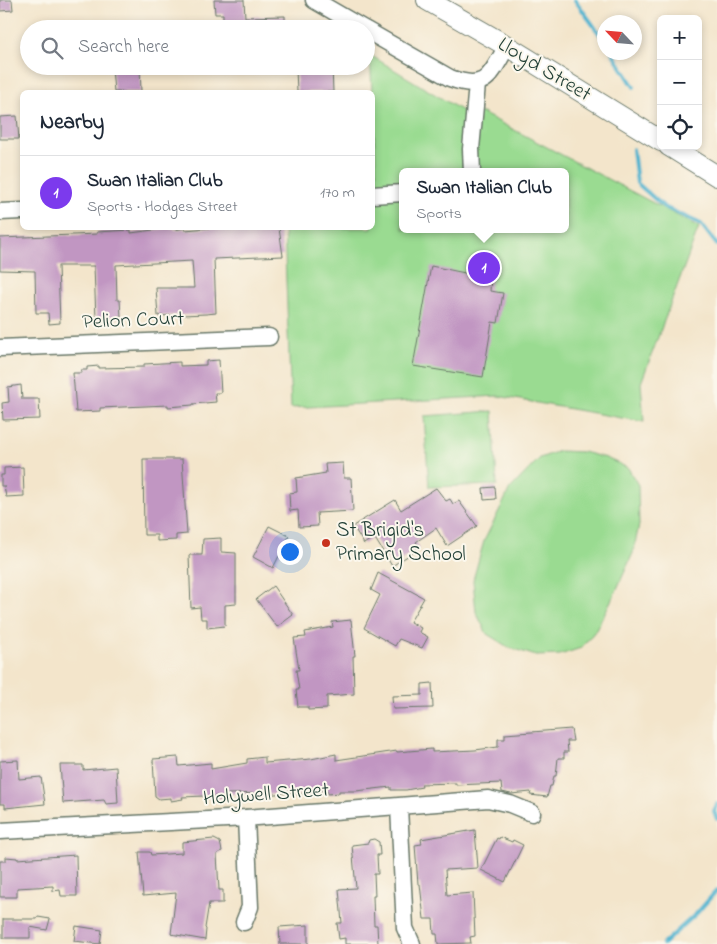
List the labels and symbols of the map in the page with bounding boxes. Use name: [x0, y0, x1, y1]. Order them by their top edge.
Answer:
north arrow: [597, 15, 642, 60]
street label: Lloyd Street: [490, 30, 597, 111]
pin: 1: [468, 249, 500, 287]
street label: Pelion Court: [81, 304, 185, 338]
place label: St Brigid's Primary School: [336, 516, 466, 572]
marker: St Brigid's Primary School: [320, 537, 332, 549]
your location: [277, 539, 303, 565]
street label: Holywell Street: [202, 776, 330, 816]

